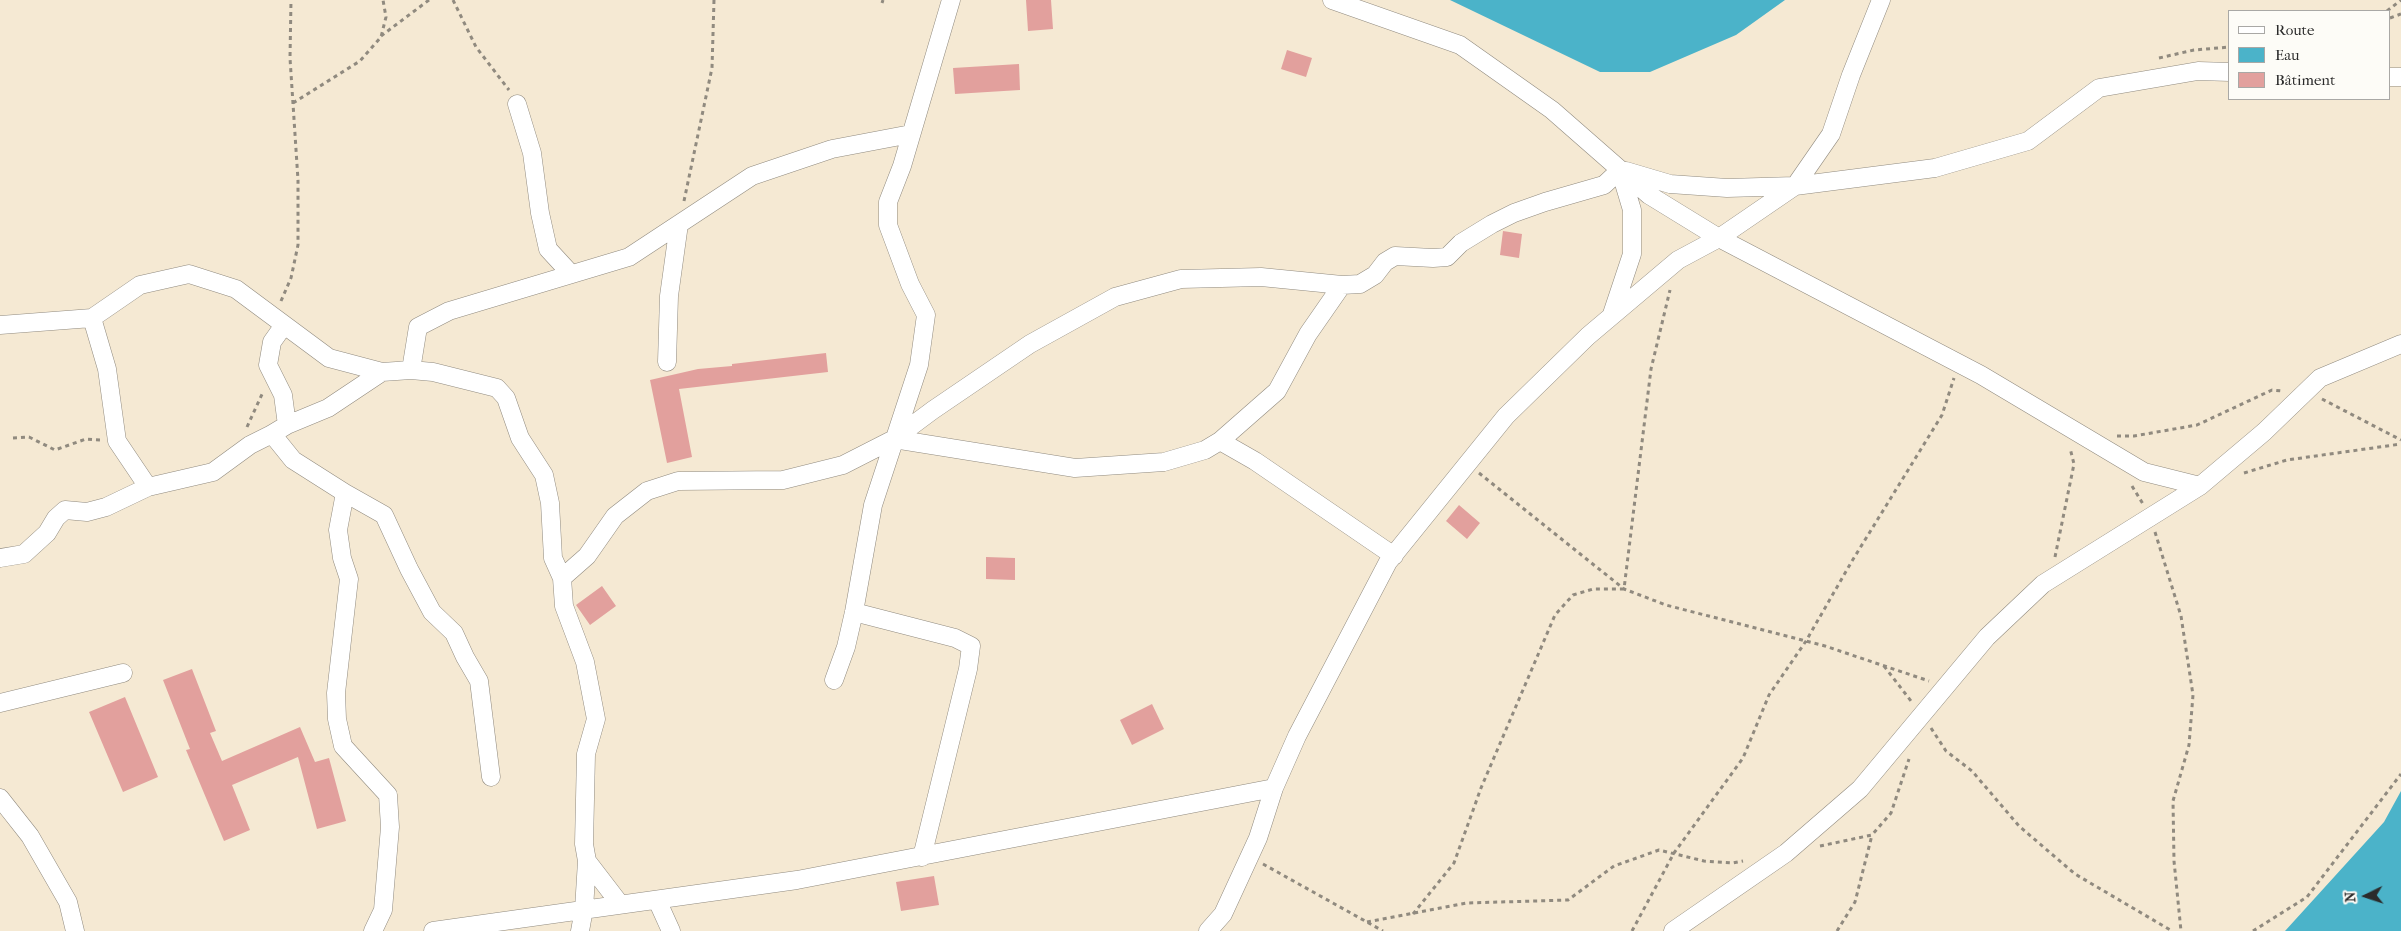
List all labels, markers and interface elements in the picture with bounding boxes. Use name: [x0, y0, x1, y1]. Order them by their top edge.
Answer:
legend: [2228, 10, 2391, 100]
text: Route: [2275, 21, 2314, 39]
text: Eau: [2275, 46, 2300, 64]
text: Bâtiment: [2275, 71, 2335, 89]
north arrow: [2341, 871, 2391, 921]
text: N: [2342, 891, 2359, 903]

